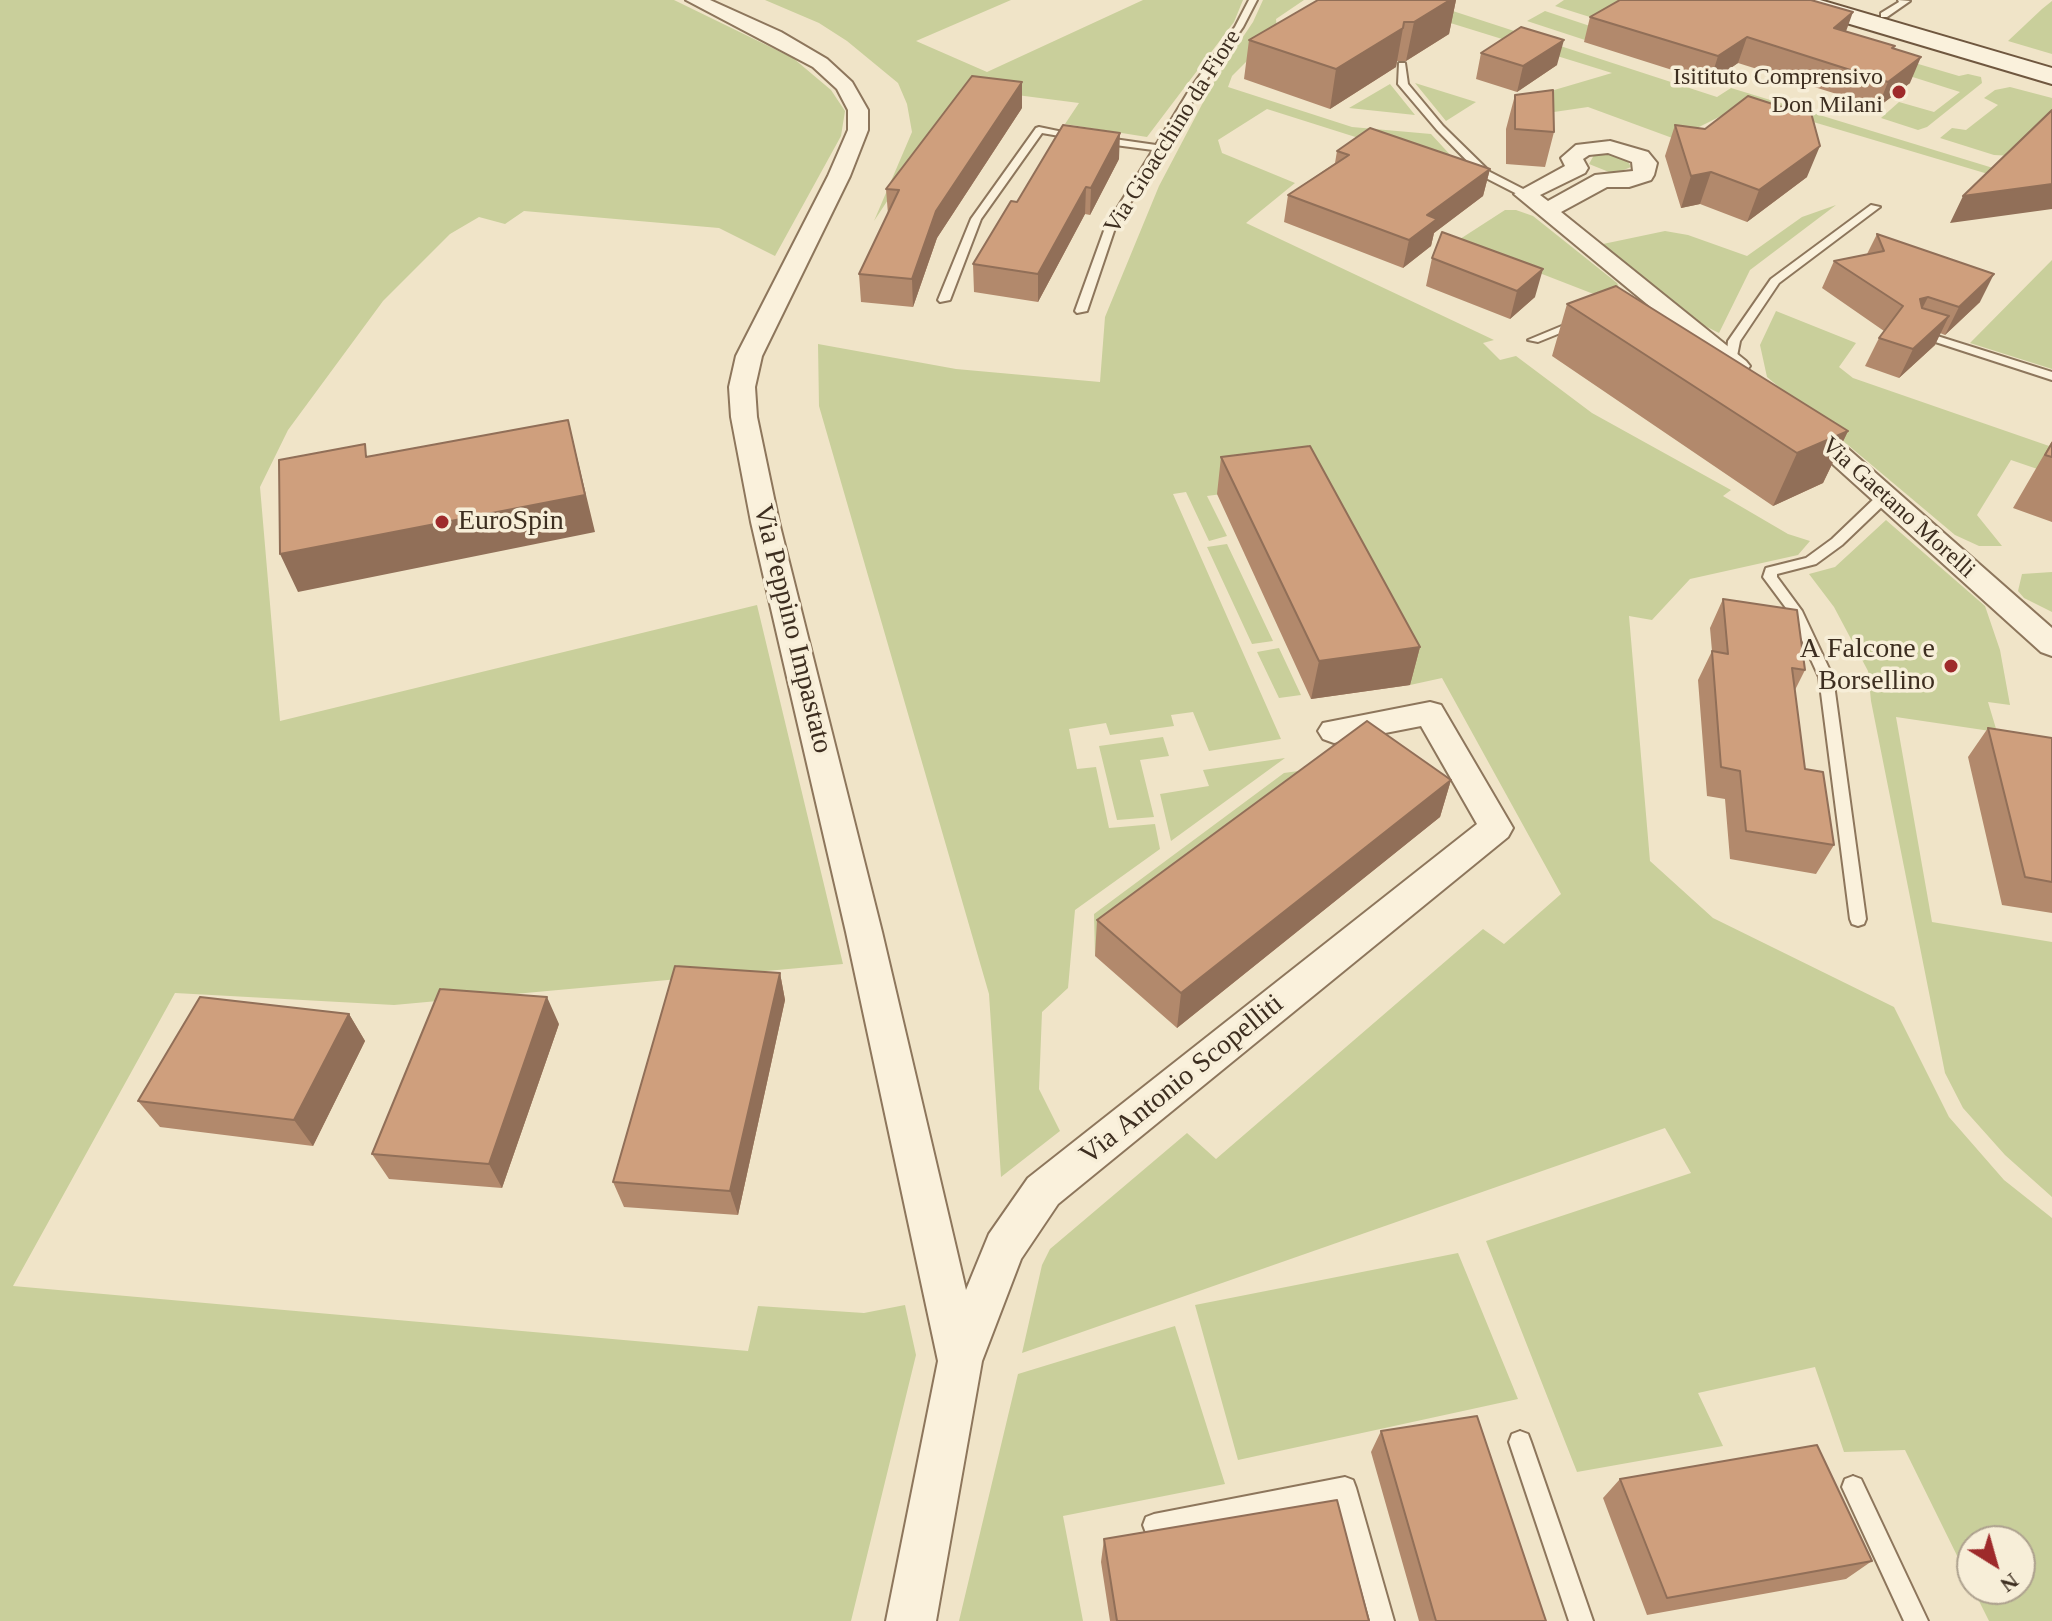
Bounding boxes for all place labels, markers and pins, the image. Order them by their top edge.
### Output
place label: Isitituto Comprensivo Don Milani [1673,64,1883,120]
marker: Isitituto Comprensivo Don Milani [1890,83,1908,101]
place label: EuroSpin [458,505,564,539]
marker: EuroSpin [433,513,451,531]
place label: A Falcone e Borsellino [1800,633,1935,699]
marker: A Falcone e Borsellino [1942,657,1960,675]

